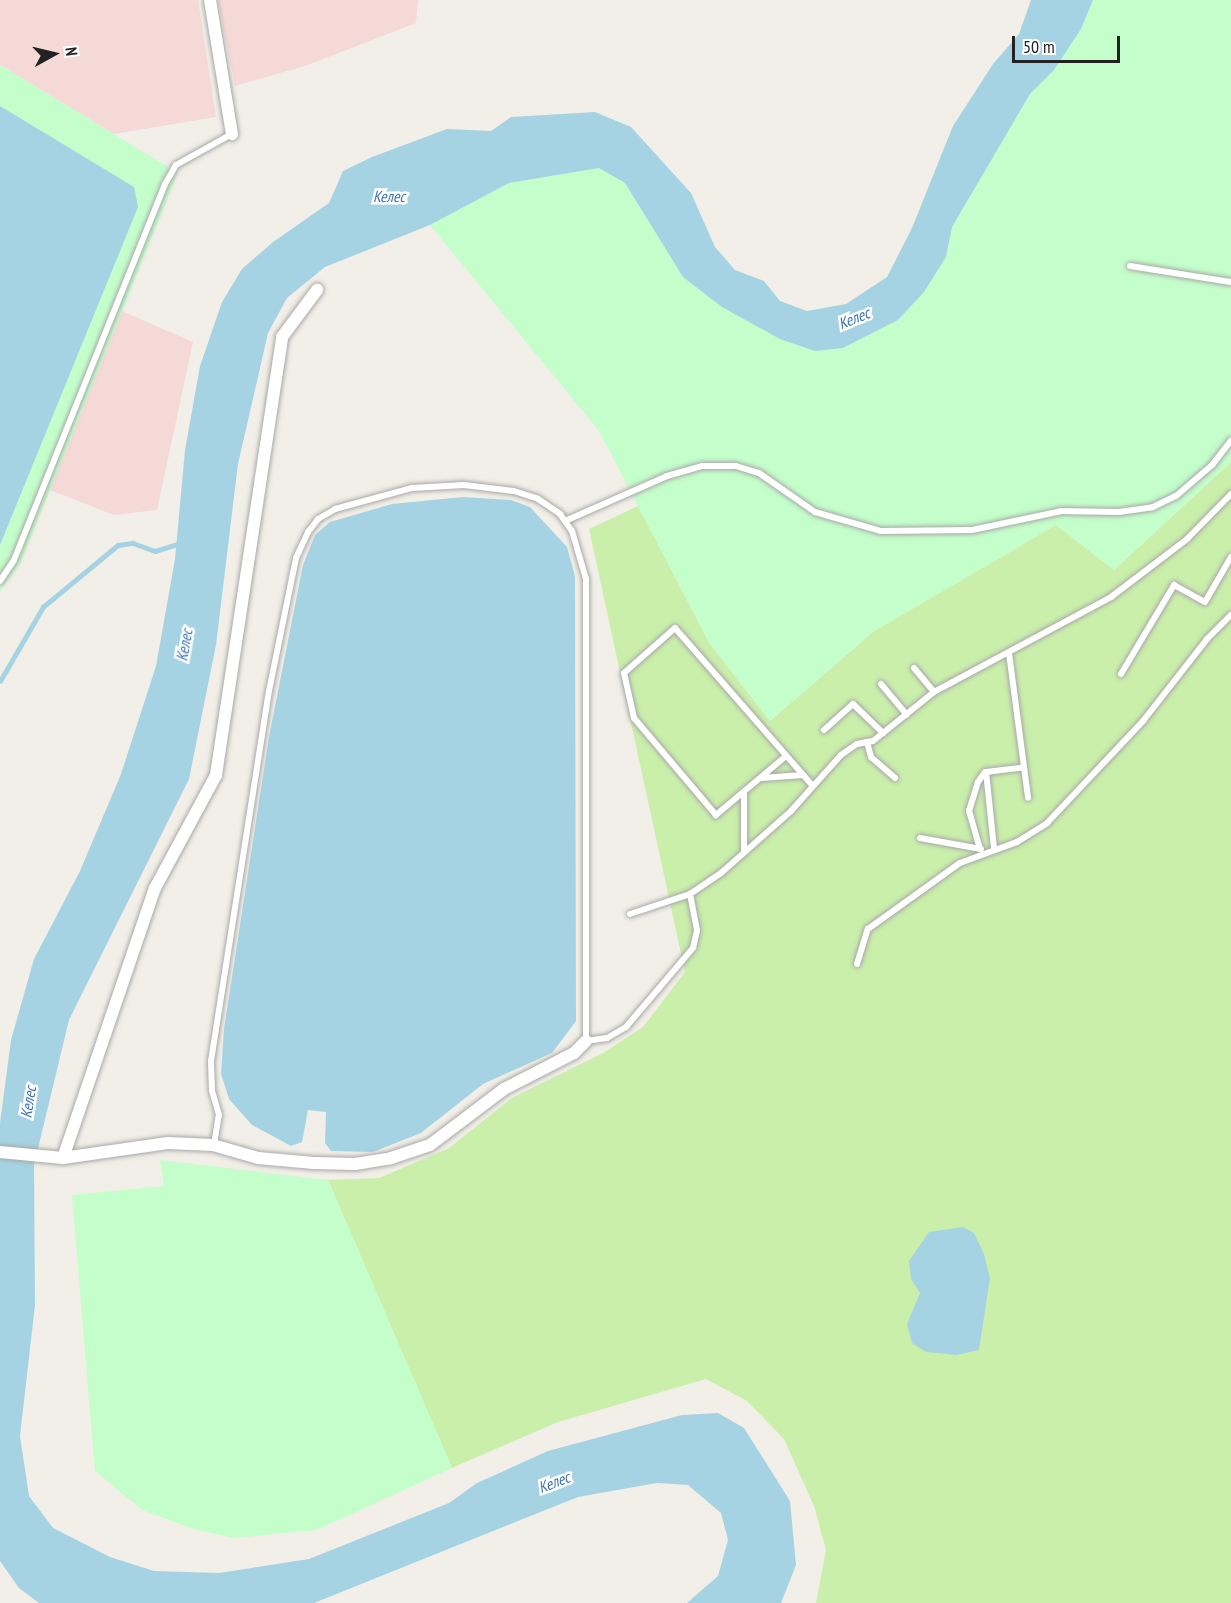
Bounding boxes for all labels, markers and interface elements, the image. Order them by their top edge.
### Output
north arrow [24,24,84,84]
scale bar [1015,24,1123,62]
text: 50 m [1023,35,1055,58]
text: N [61,46,82,57]
water label: Келес [373,186,405,206]
water label: Келес [835,303,873,333]
water label: Келес [172,627,196,663]
water label: Келес [16,1085,40,1119]
water label: Келес [536,1467,572,1497]

